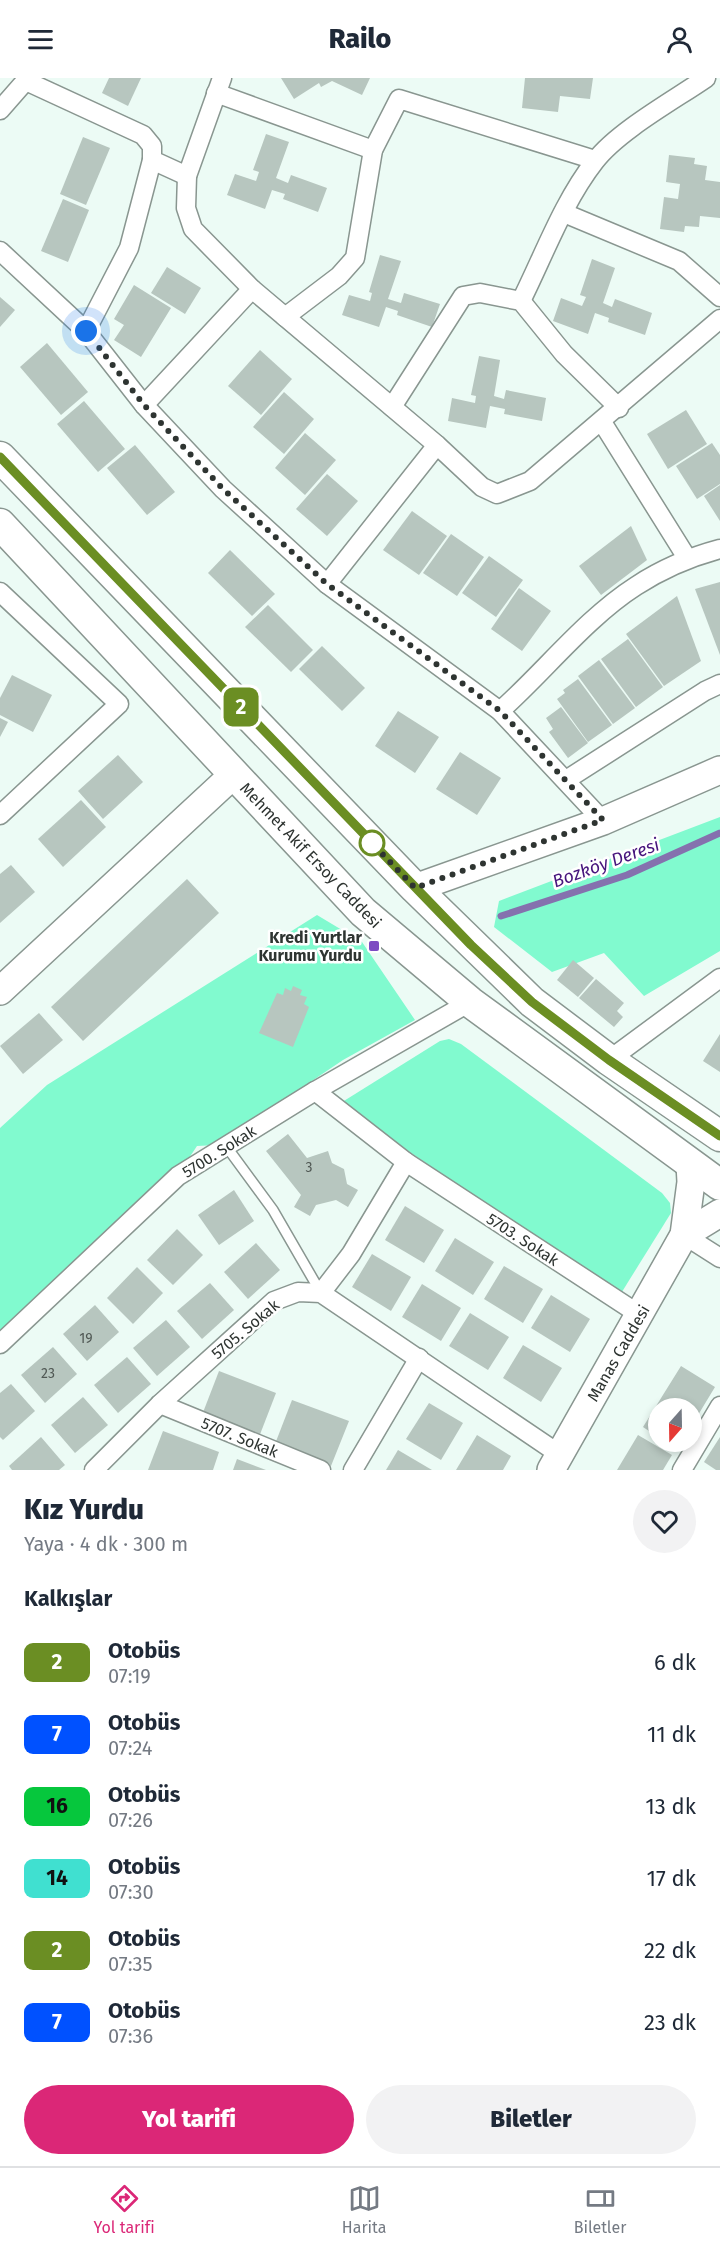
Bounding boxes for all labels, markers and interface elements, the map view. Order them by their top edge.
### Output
icon: menu [24,23,57,56]
text: Railo [329,23,391,55]
icon: person [663,23,696,56]
your location [71,316,101,346]
line badge: 2 [222,688,260,726]
text: 2 [236,694,246,720]
street label: Mehmet Akif Ersoy Caddesi [236,779,385,932]
unlabelled marker [359,830,385,856]
water label: Bozköy Deresi [550,833,662,893]
place label: Kredi Yurtlar Kurumu Yurdu [258,928,363,965]
marker: Kredi Yurtlar Kurumu Yurdu [367,939,381,953]
street label: 5700. Sokak [179,1121,260,1182]
house number: 3 [306,1159,313,1176]
street label: 5703. Sokak [483,1209,563,1270]
street label: 5705. Sokak [208,1295,284,1363]
street label: Manas Caddesi [583,1302,654,1405]
house number: 19 [79,1330,93,1347]
house number: 23 [41,1365,55,1382]
north arrow [648,1398,702,1452]
map controls [648,1398,702,1452]
street label: 5707. Sokak [199,1413,282,1462]
button: heart [633,1490,696,1553]
text: Kız Yurdu [24,1493,144,1526]
text: Yaya · 4 dk · 300 m [24,1532,188,1556]
text: Kalkışlar [24,1585,112,1612]
text: Otobüs [108,1637,181,1664]
text: 2 [52,1649,62,1675]
text: 6 dk [654,1649,696,1676]
text: 07:19 [108,1664,151,1688]
text: Otobüs [108,1709,181,1736]
text: 7 [52,1721,62,1747]
text: 11 dk [647,1721,696,1748]
text: 07:24 [108,1736,152,1760]
text: Otobüs [108,1781,181,1808]
text: 16 [46,1793,68,1819]
text: 13 dk [645,1793,696,1820]
text: 07:26 [108,1808,153,1832]
text: Otobüs [108,1853,181,1880]
text: 14 [46,1865,68,1891]
text: 17 dk [646,1865,696,1892]
text: 07:30 [108,1880,154,1904]
text: Otobüs [108,1925,181,1952]
text: 2 [52,1937,62,1963]
text: 22 dk [644,1937,696,1964]
text: 07:35 [108,1952,153,1976]
text: Otobüs [108,1997,181,2024]
text: 7 [52,2009,62,2035]
text: 23 dk [644,2009,696,2036]
text: 07:36 [108,2024,153,2048]
button: Yol tarifi [24,2085,354,2154]
button: Biletler [366,2085,696,2154]
tab: Yol tarifi [94,2182,155,2237]
tab: Harita [342,2182,386,2237]
tab: Biletler [574,2182,626,2237]

